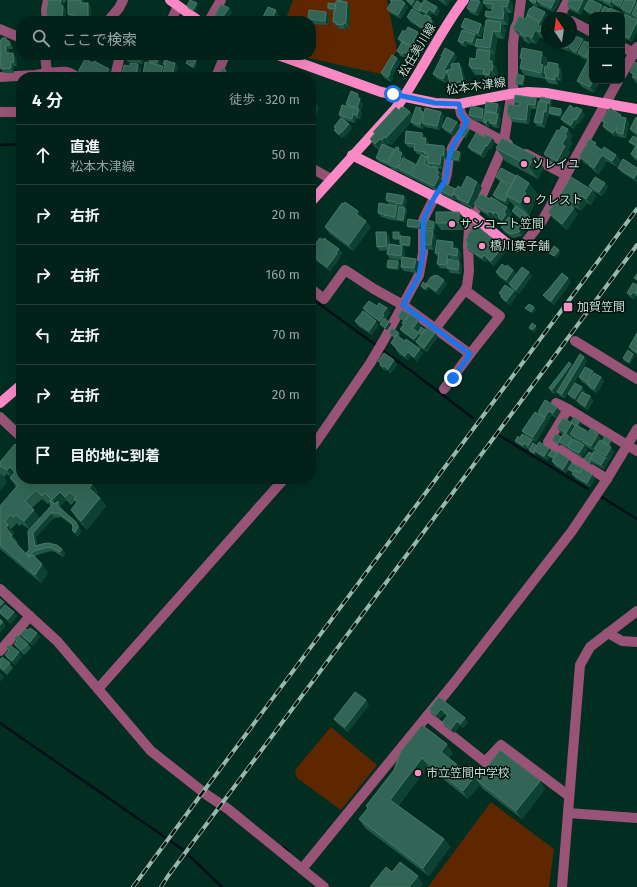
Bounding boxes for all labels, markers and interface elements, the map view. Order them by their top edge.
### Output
north arrow [541,12,577,48]
map controls [589,12,625,84]
button: + [589,12,625,48]
search box [16,16,316,60]
street label: 松任美川線 [396,21,438,79]
icon: search [30,27,52,49]
text: ここで検索 [62,31,137,49]
button: − [589,48,625,84]
street label: 松本木津線 [445,75,507,97]
route start [384,85,402,103]
text: 4 分 [32,90,63,111]
text: 徒歩 · 320 m [229,92,300,107]
text: 直進 [70,138,100,156]
icon: ahead [32,144,54,166]
text: 50 m [272,147,300,162]
place label: ソレイユ [532,157,580,171]
text: 松本木津線 [70,159,135,174]
marker: ソレイユ [519,159,529,169]
place label: クレスト [535,193,583,207]
marker: クレスト [522,195,532,205]
icon: right [32,204,54,226]
text: 右折 [70,207,100,225]
text: 20 m [272,207,300,222]
place label: サンコート笠間 [460,217,544,231]
marker: サンコート笠間 [447,219,457,229]
place label: 橋川菓子舗 [490,239,550,253]
marker: 橋川菓子舗 [477,241,487,251]
icon: right [32,264,54,286]
text: 右折 [70,267,100,285]
text: 160 m [266,267,300,282]
place label: 加賀笠間 [577,300,625,314]
marker: 加賀笠間 [562,301,574,313]
icon: left [32,324,54,346]
text: 左折 [70,327,100,345]
text: 70 m [273,327,300,342]
route end [444,369,462,387]
icon: right [32,384,54,406]
text: 右折 [70,387,100,405]
text: 20 m [272,387,300,402]
icon: arrive [32,444,54,466]
text: 目的地に到着 [70,447,160,465]
place label: 市立笠間中学校 [426,766,510,780]
marker: 市立笠間中学校 [413,768,423,778]

